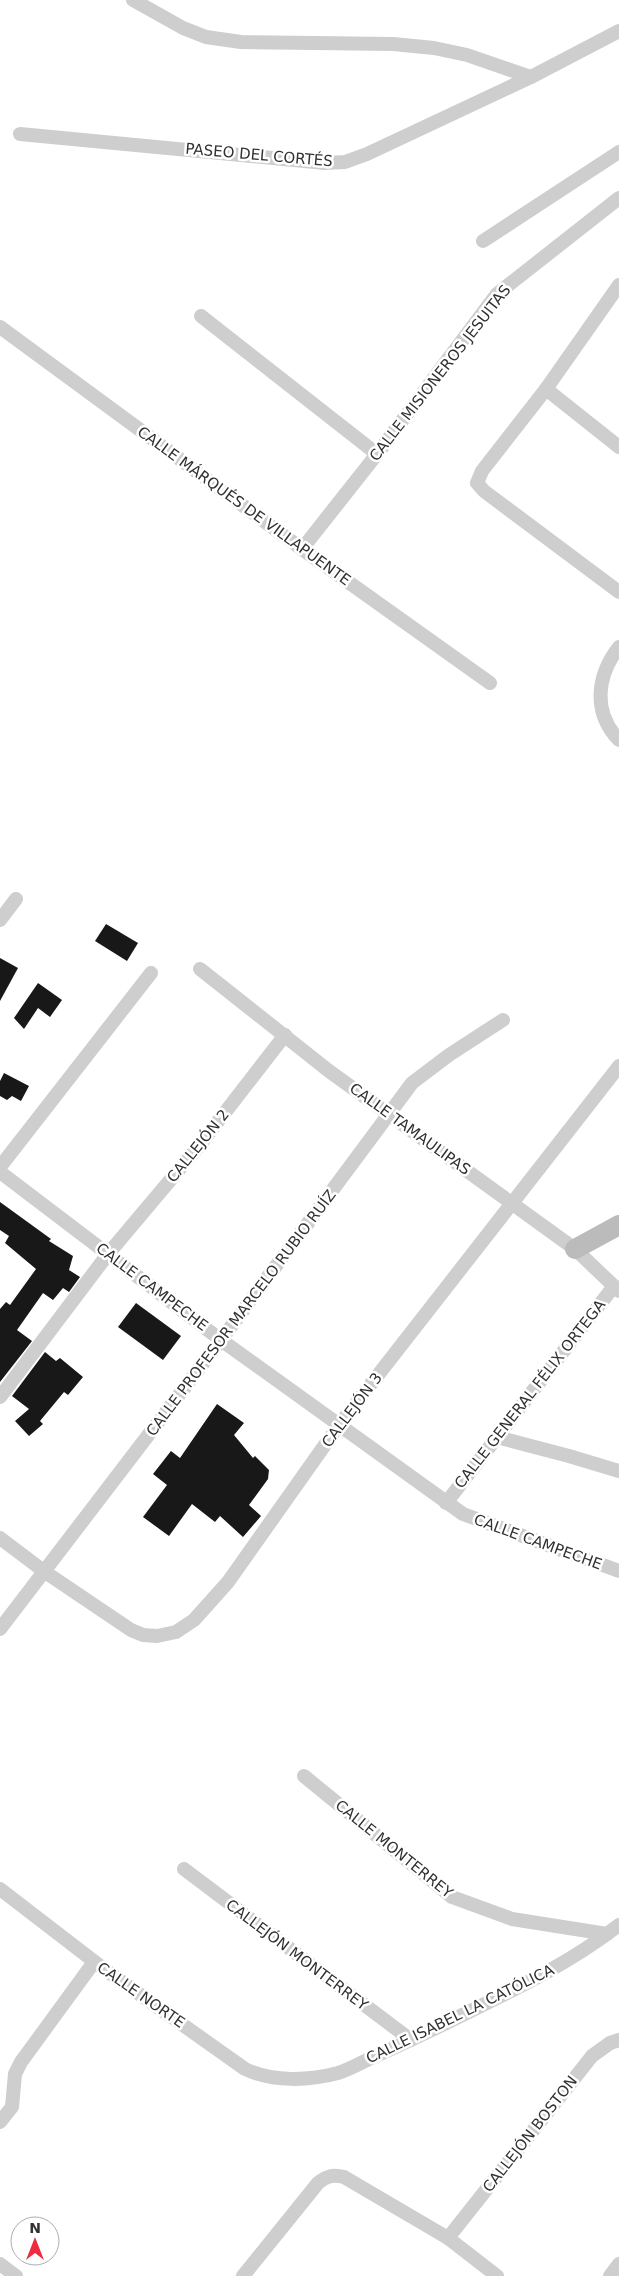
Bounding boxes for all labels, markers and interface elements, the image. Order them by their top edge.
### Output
street label: PASEO DEL CORTÉS [185,139,334,170]
street label: CALLE MISIONEROS JESUITAS [366,281,514,465]
street label: CALLE MÁRQUÉS DE VILLAPUENTE [134,422,355,589]
street label: CALLE TAMAULIPAS [346,1079,474,1179]
street label: CALLEJÓN 2 [162,1105,233,1186]
street label: CALLE PROFESOR MARCELO RUBIO RUÍZ [142,1186,340,1440]
street label: CALLE CAMPECHE [93,1239,211,1335]
street label: CALLE GENERAL FÉLIX ORTEGA [450,1295,610,1492]
street label: CALLEJÓN 3 [317,1369,386,1451]
street label: CALLE CAMPECHE [471,1510,605,1574]
street label: CALLE MONTERREY [332,1796,457,1902]
street label: CALLEJÓN MONTERREY [222,1895,373,2015]
street label: CALLE NORTE [94,1958,188,2032]
street label: CALLE ISABEL LA CATÓLICA [363,1959,558,2067]
street label: CALLEJÓN BOSTON [478,2072,581,2196]
north arrow [10,2216,60,2266]
text: N [29,2220,41,2236]

